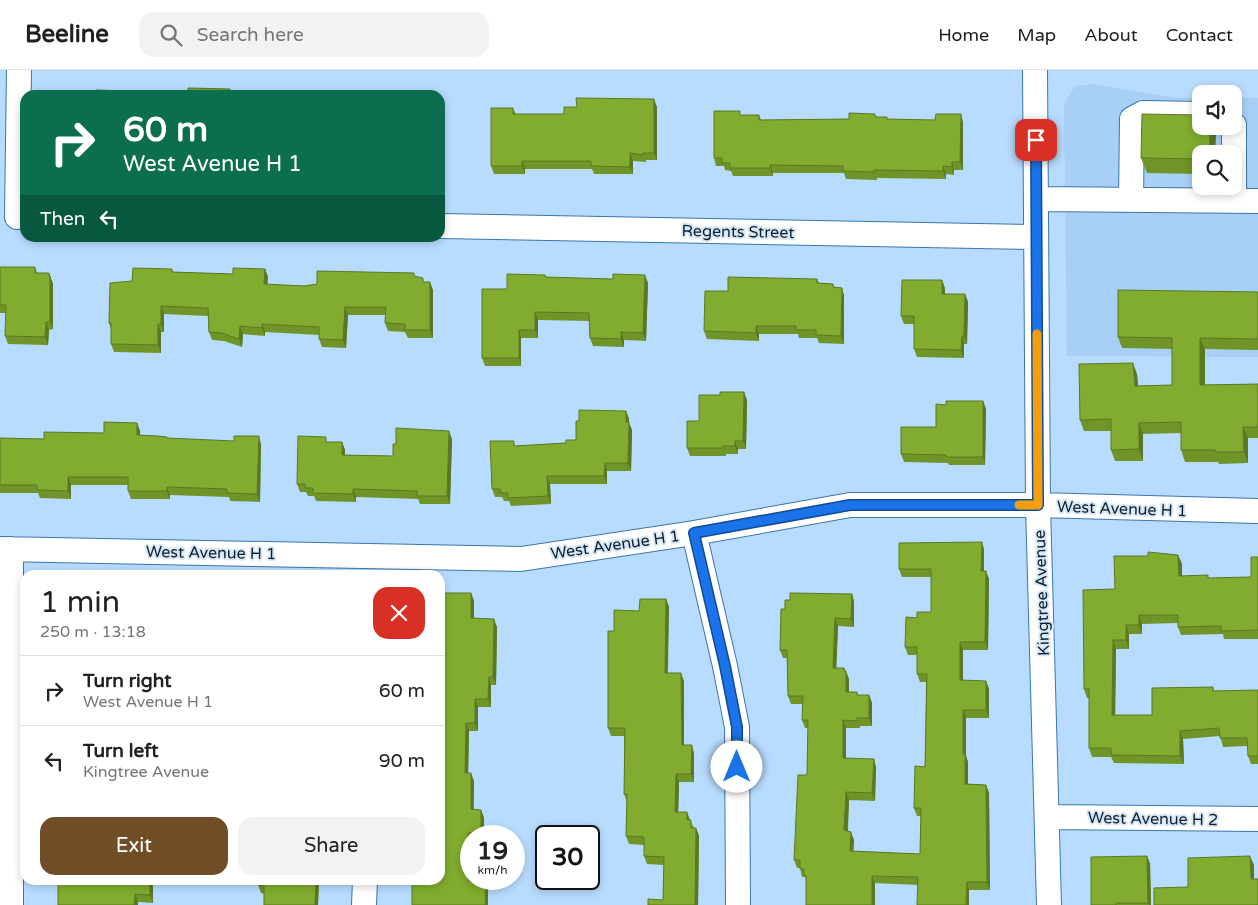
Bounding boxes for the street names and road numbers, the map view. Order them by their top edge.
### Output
street label: Regents Street [681,221,795,243]
street label: West Avenue H 1 [1057,497,1187,521]
street label: West Avenue H 1 [549,526,681,564]
street label: Kingtree Avenue [1030,530,1054,656]
street label: West Avenue H 1 [146,542,276,564]
street label: West Avenue H 2 [1088,808,1218,830]

